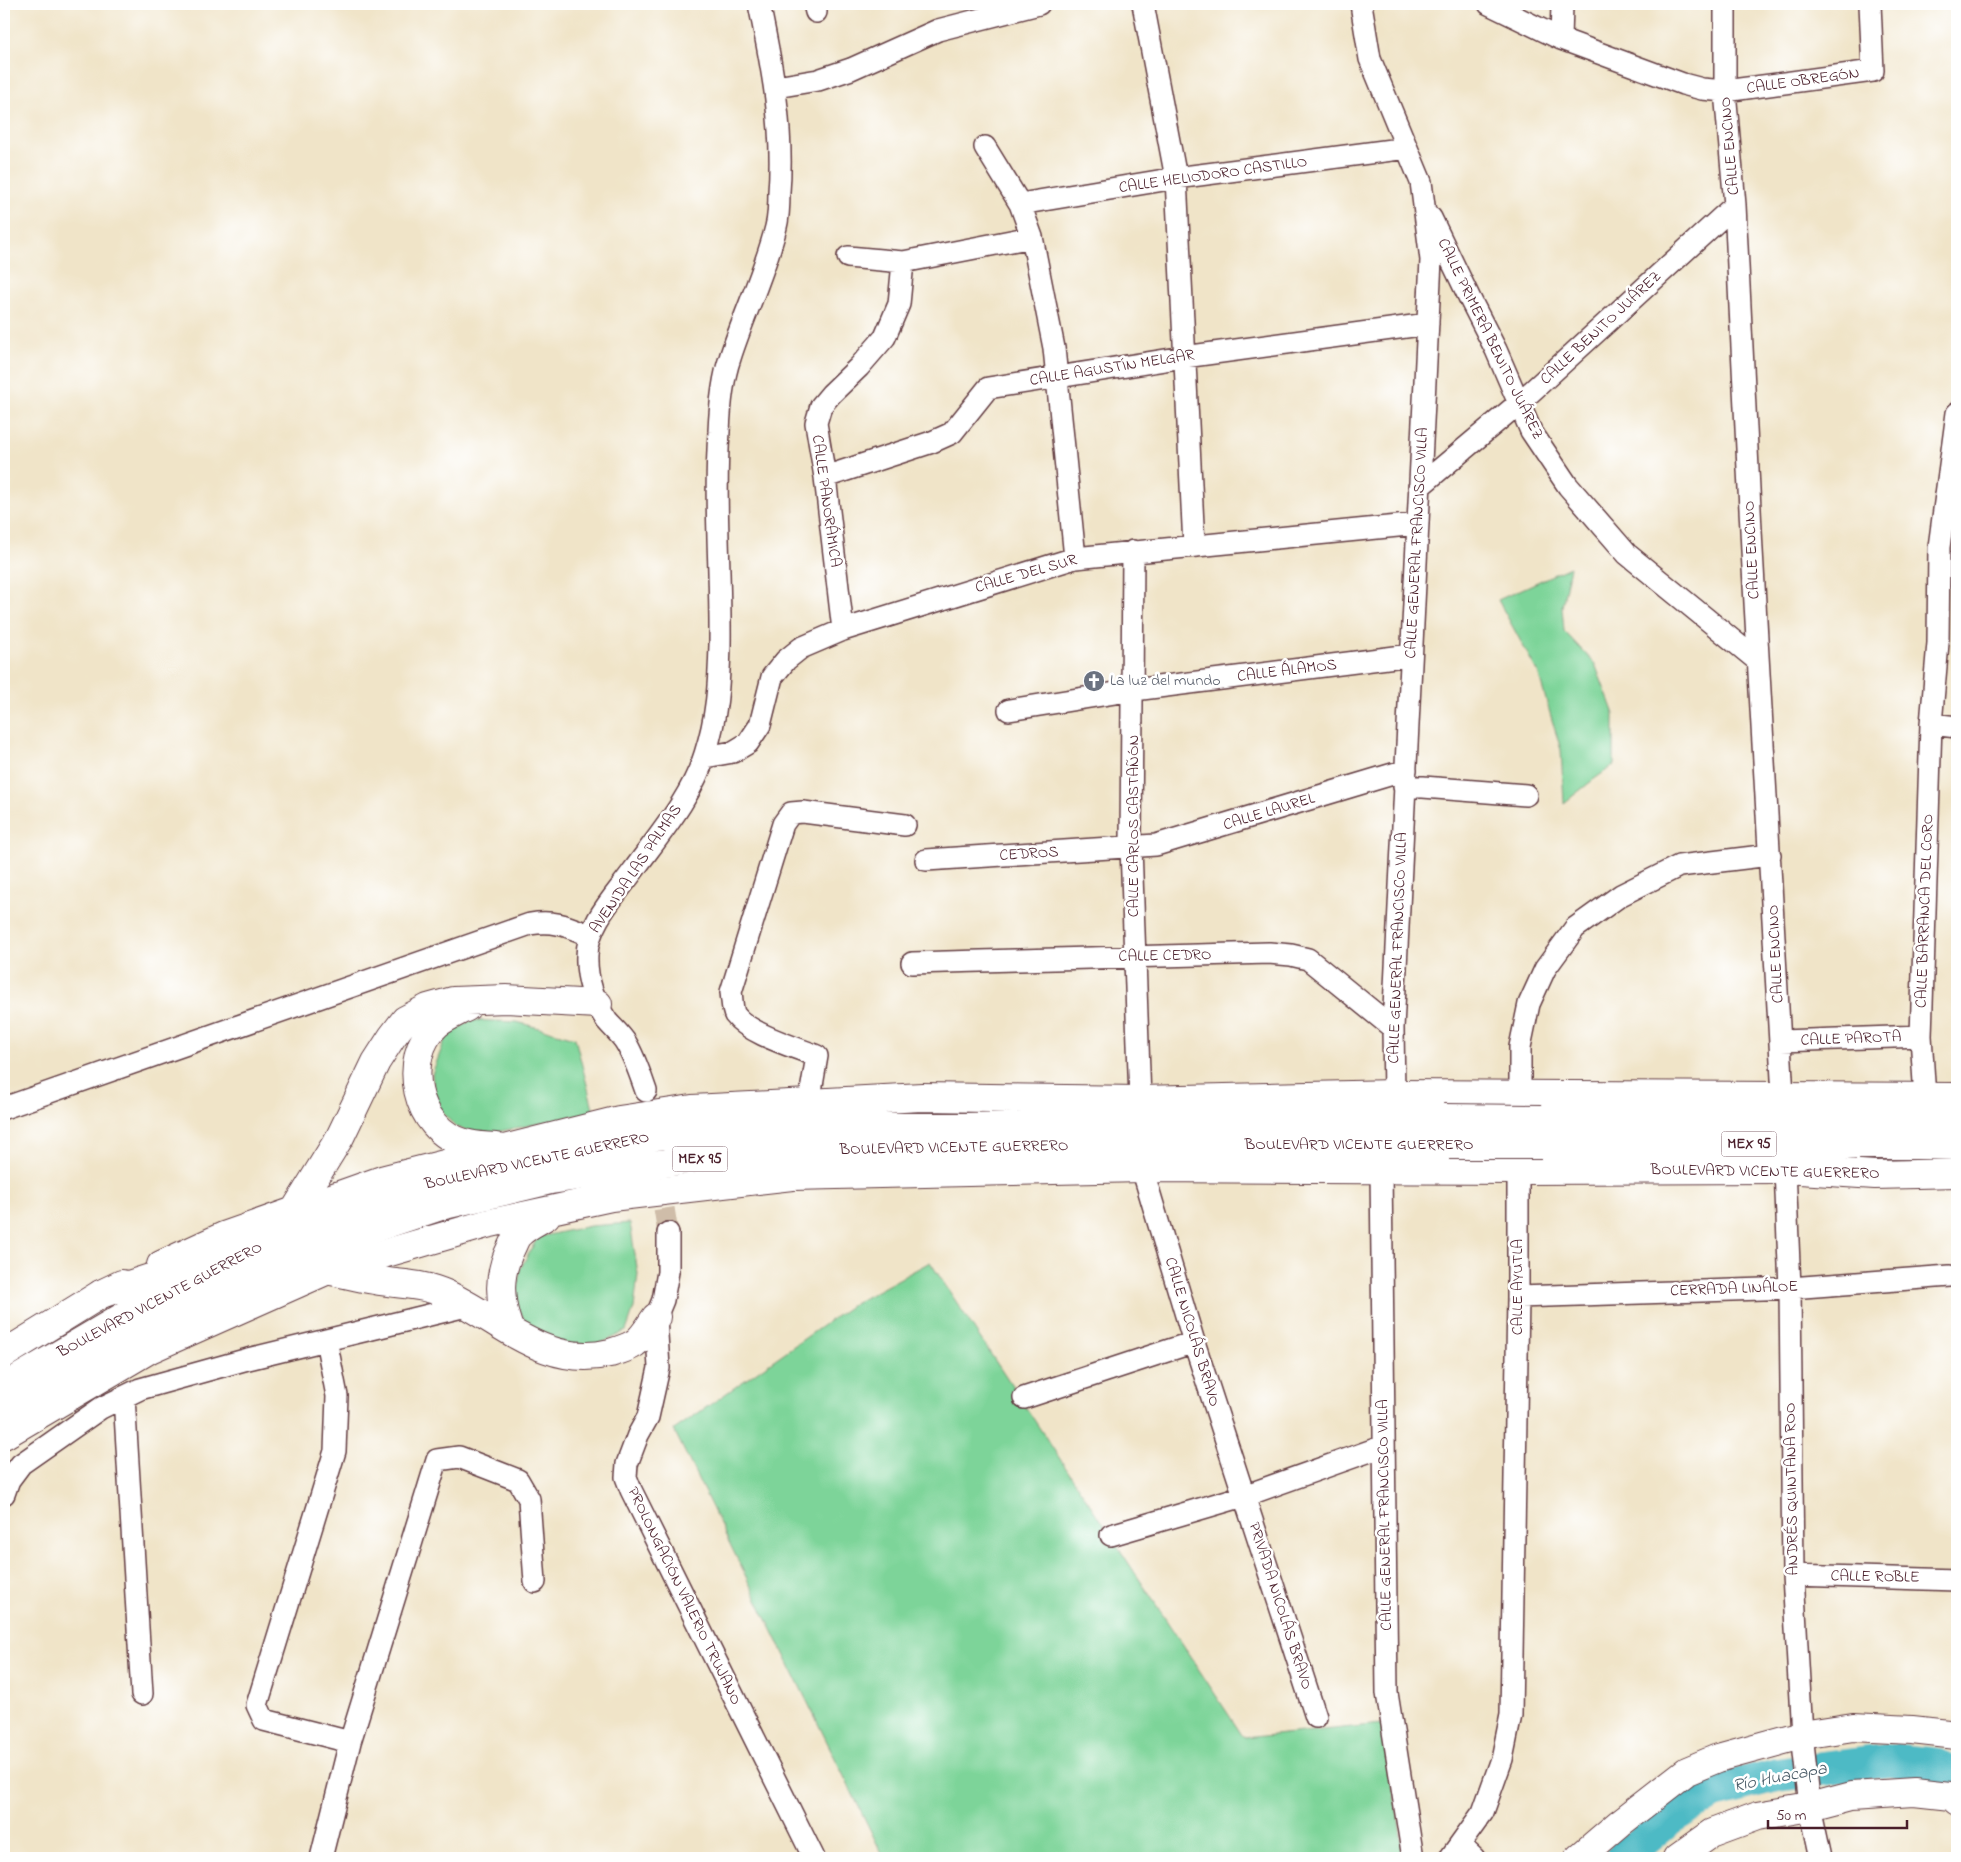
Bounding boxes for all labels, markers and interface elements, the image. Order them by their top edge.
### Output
street label: CALLE OBREGÓN [1745,61,1861,101]
street label: CALLE ENCINO [1714,96,1746,196]
street label: CALLE HELIODORO CASTILLO [1117,150,1309,200]
street label: CALLE PRIMERA BENITO JUÁREZ [1431,234,1549,444]
street label: CALLE BENITO JUÁREZ [1535,265,1667,391]
street label: CALLE AGUSTÍN MELGAR [1028,343,1196,393]
street label: CALLE GENERAL FRANCISCO VILLA [1399,427,1435,659]
street label: CALLE PANORÁMICA [805,433,847,569]
street label: CALLE ENCINO [1737,500,1767,600]
street label: CALLE DEL SUR [972,548,1080,600]
street label: CALLE ÁLAMOS [1236,653,1338,689]
church icon: La luz del mundo [1082,669,1106,693]
place label: La luz del mundo [1110,669,1221,693]
street label: CALLE CARLOS CASTAÑÓN [1122,735,1146,917]
street label: CALLE LAUREL [1220,787,1318,837]
street label: AVENIDA LAS PALMAS [584,800,688,938]
street label: CALLE BARRANCA DEL CORO [1910,813,1940,1009]
street label: CALLE GENERAL FRANCISCO VILLA [1382,832,1414,1064]
street label: CEDROS [999,840,1059,868]
street label: CALLE ENCINO [1761,904,1791,1004]
street label: CALLE CEDRO [1118,943,1212,969]
street label: CALLE PAROTA [1800,1025,1902,1053]
street label: BOULEVARD VICENTE GUERRERO [421,1125,652,1197]
road number: MEX 95 [1722,1132,1776,1156]
street label: BOULEVARD VICENTE GUERRERO [1243,1133,1474,1157]
street label: BOULEVARD VICENTE GUERRERO [838,1134,1069,1162]
road number: MEX 95 [672,1146,728,1172]
street label: BOULEVARD VICENTE GUERRERO [1649,1158,1880,1186]
street label: BOULEVARD VICENTE GUERRERO [52,1236,267,1365]
street label: CALLE AYUTLA [1506,1239,1530,1335]
street label: CALLE NICOLÁS BRAVO [1158,1254,1226,1410]
street label: CERRADA LINÁLOE [1670,1275,1798,1303]
street label: CALLE GENERAL FRANCISCO VILLA [1371,1399,1399,1631]
street label: ANDRÉS QUINTANA ROO [1778,1402,1806,1576]
street label: PROLONGACIÓN VALERIO TRUJANO [621,1483,747,1709]
street label: PRIVADA NICOLÁS BRAVO [1242,1519,1318,1693]
street label: CALLE ROBLE [1830,1564,1920,1590]
water label: Río Huacapa [1731,1756,1829,1800]
scale bar [1768,1797,1907,1829]
text: 50 m [1776,1805,1807,1827]

